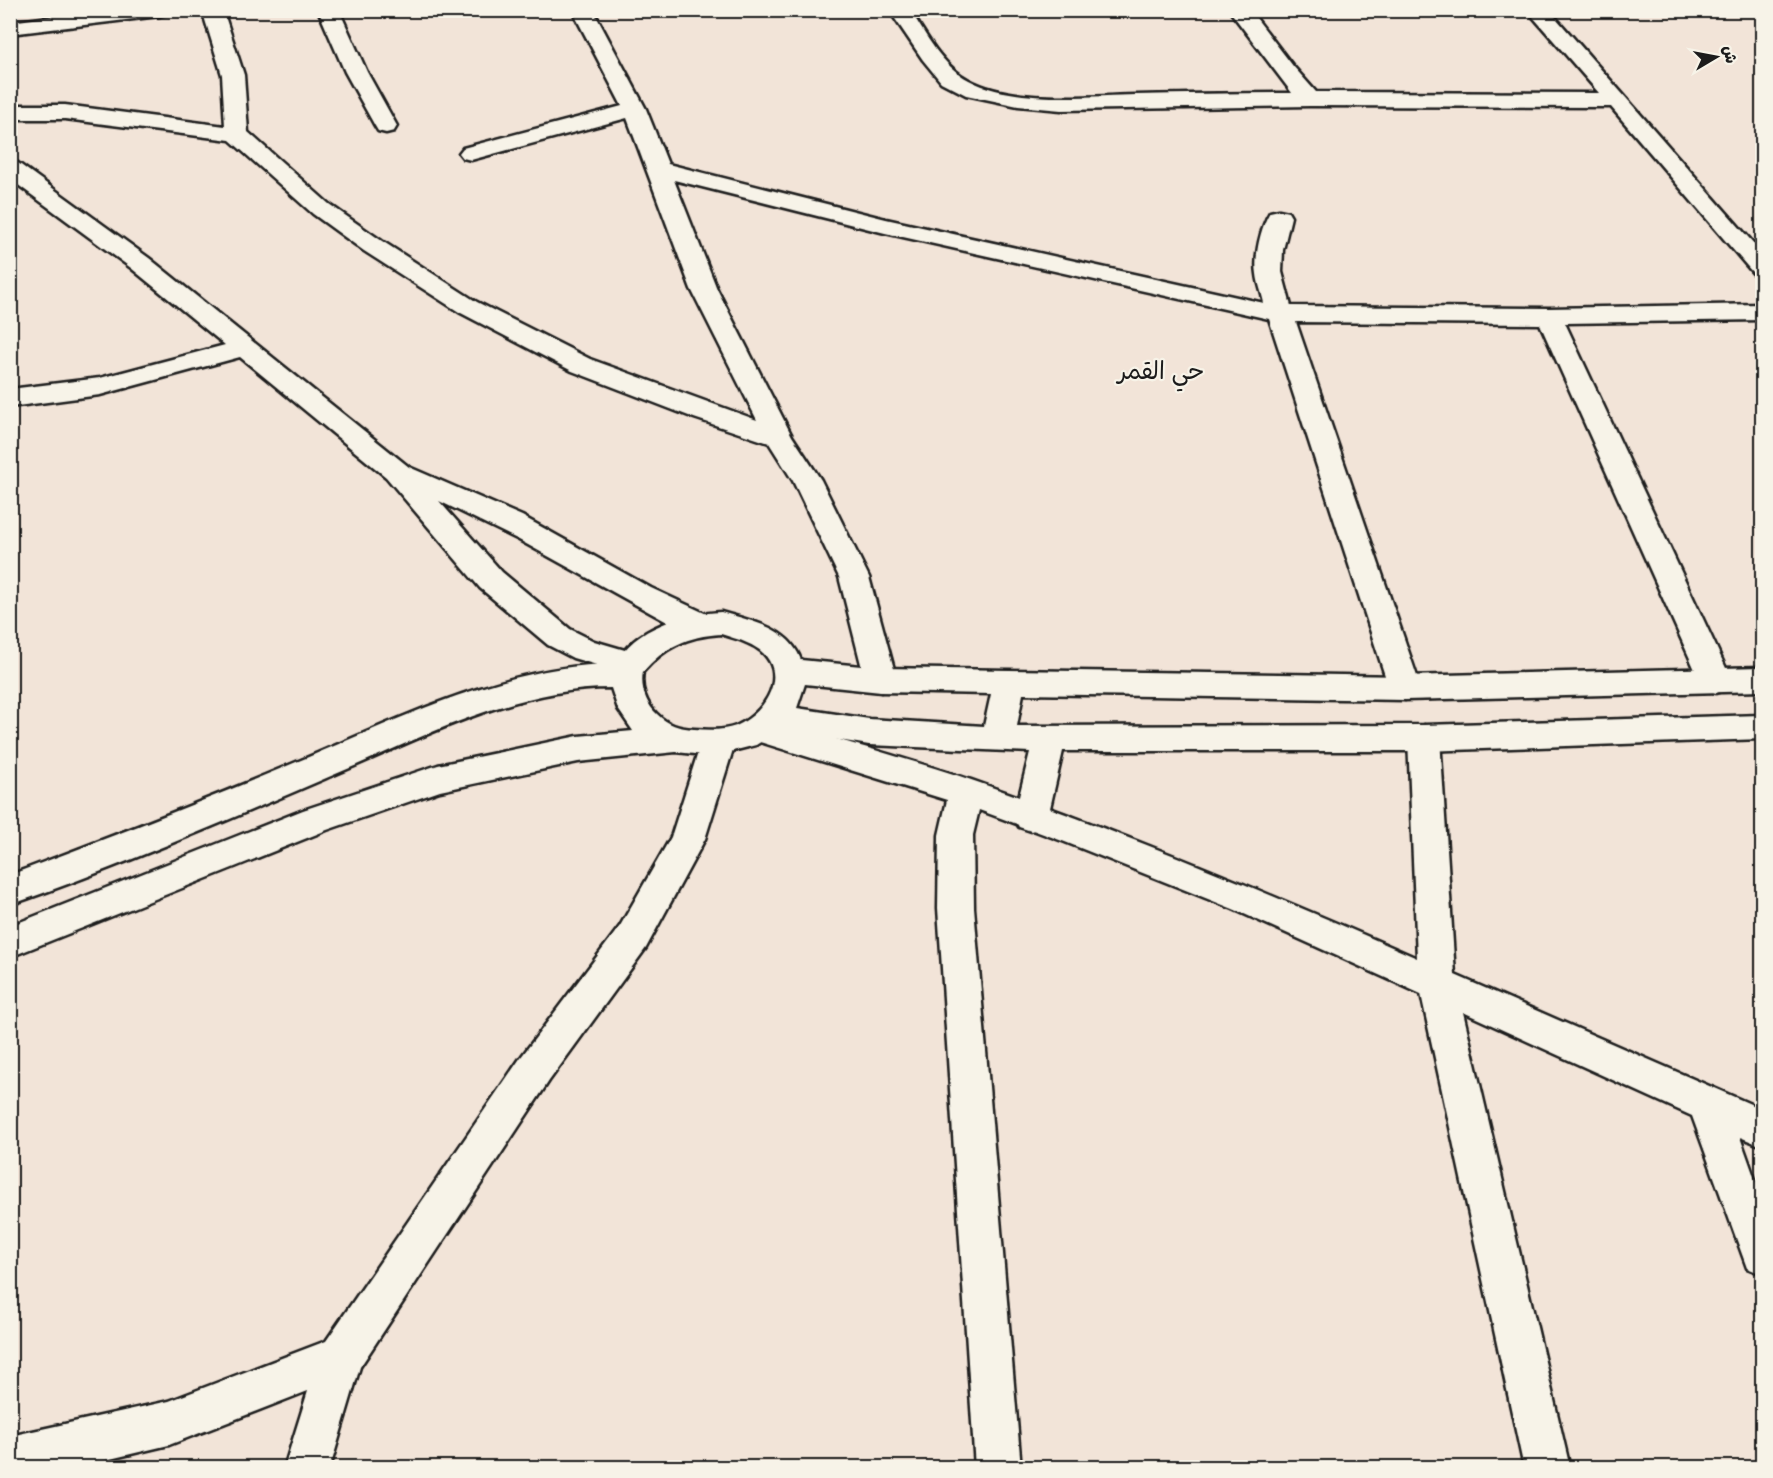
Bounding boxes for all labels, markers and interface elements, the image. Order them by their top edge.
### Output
north arrow [1686,27,1746,87]
text: ش [1717,44,1741,65]
district label: حي القمر [1115,357,1205,392]

